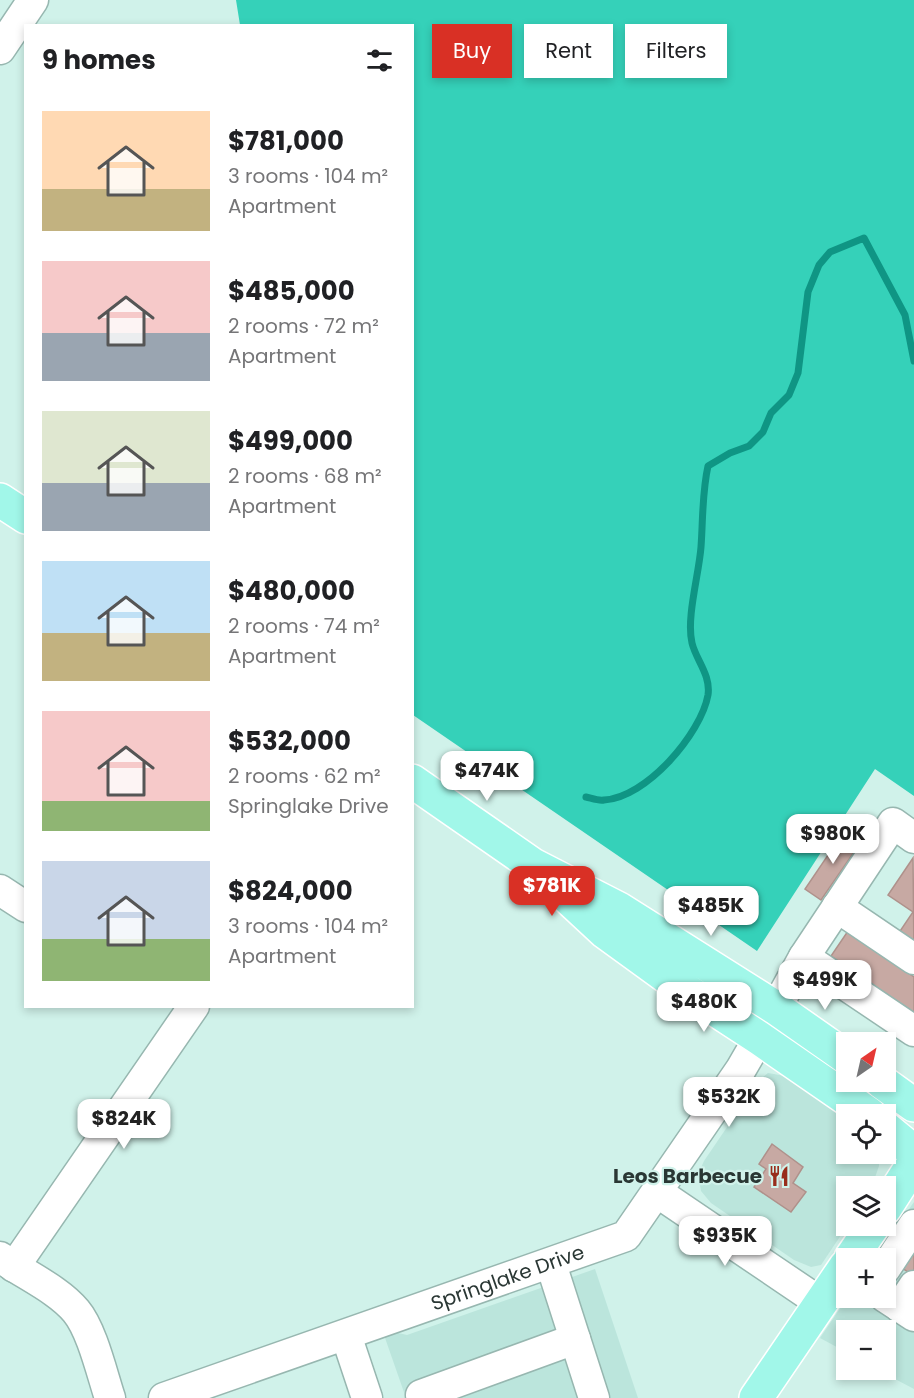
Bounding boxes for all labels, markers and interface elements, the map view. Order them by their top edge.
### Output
chip: Buy [432,24,512,78]
chip: Rent [524,24,613,78]
chip: Filters [625,24,727,78]
text: 9 homes [42,42,156,78]
icon: filters [363,44,396,77]
text: $781,000 [228,123,344,159]
icon: home [90,135,162,207]
text: 3 rooms · 104 m² [228,162,388,190]
text: Apartment [228,192,336,220]
text: $485,000 [228,273,355,309]
icon: home [90,285,162,357]
text: 2 rooms · 72 m² [228,312,379,340]
text: Apartment [228,342,336,370]
text: $499,000 [228,423,353,459]
icon: home [90,435,162,507]
text: 2 rooms · 68 m² [228,462,382,490]
text: Apartment [228,492,336,520]
text: $480,000 [228,573,355,609]
icon: home [90,585,162,657]
text: 2 rooms · 74 m² [228,612,380,640]
text: Apartment [228,642,336,670]
text: $532,000 [228,723,351,759]
icon: home [90,735,162,807]
pin: $474K [445,751,529,802]
text: $474K [455,756,519,784]
text: 2 rooms · 62 m² [228,762,381,790]
text: Springlake Drive [228,792,389,820]
pin: $980K [791,814,875,865]
text: $980K [800,819,866,847]
pin: $781K [510,866,594,917]
text: $781K [523,871,581,899]
text: $824,000 [228,873,353,909]
icon: home [90,885,162,957]
pin: $485K [669,886,753,937]
text: $485K [678,891,744,919]
text: 3 rooms · 104 m² [228,912,388,940]
text: Apartment [228,942,336,970]
pin: $499K [783,960,867,1011]
text: $499K [792,965,858,993]
pin: $480K [662,982,746,1033]
text: $480K [671,987,737,1015]
north arrow [836,1032,896,1092]
map controls [836,1032,896,1380]
pin: $532K [687,1077,771,1128]
text: $532K [697,1082,761,1110]
pin: $824K [82,1099,166,1150]
text: $824K [91,1104,157,1132]
button: locate [836,1104,896,1164]
place label: Leos Barbecue [613,1162,762,1190]
restaurant icon: Leos Barbecue [767,1164,791,1188]
button: layers [836,1176,896,1236]
pin: $935K [683,1216,767,1267]
text: $935K [693,1221,757,1249]
street label: Springlake Drive [427,1238,588,1317]
button: + [836,1248,896,1308]
button: − [836,1320,896,1380]

